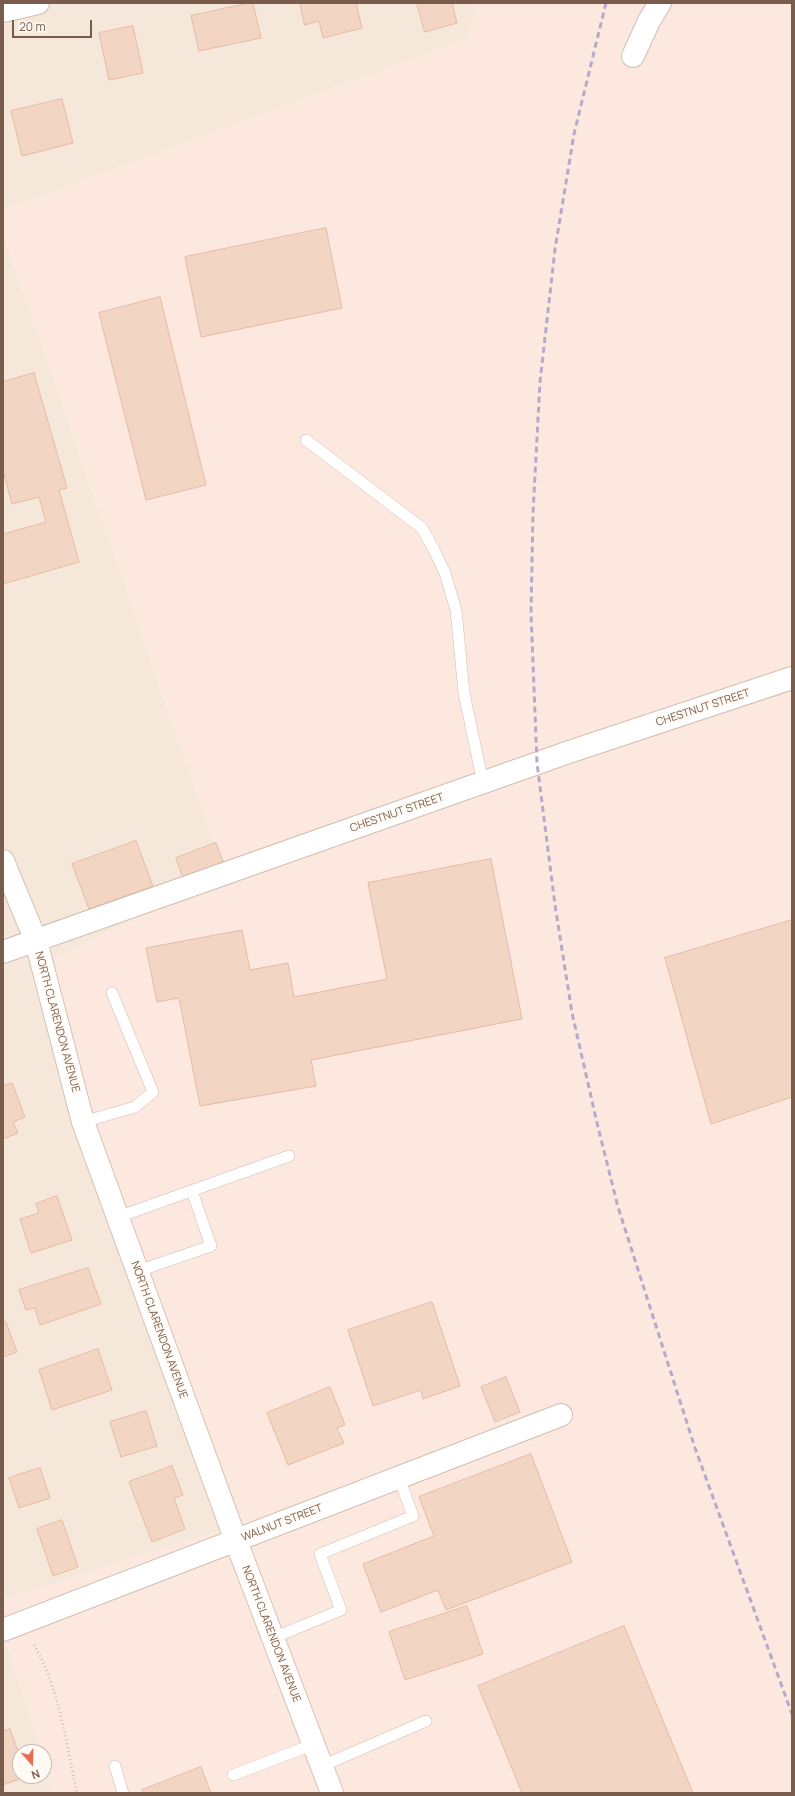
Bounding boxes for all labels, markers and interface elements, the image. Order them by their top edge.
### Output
scale bar [14,12,94,38]
text: 20 m [19,18,46,35]
street label: CHESTNUT STREET [654,687,752,729]
street label: CHESTNUT STREET [348,791,446,835]
street label: NORTH CLARENDON AVENUE [32,950,82,1094]
street label: NORTH CLARENDON AVENUE [128,1259,190,1401]
street label: WALNUT STREET [240,1502,324,1544]
street label: NORTH CLARENDON AVENUE [239,1564,303,1704]
north arrow [12,1744,52,1784]
text: N [30,1766,42,1783]

